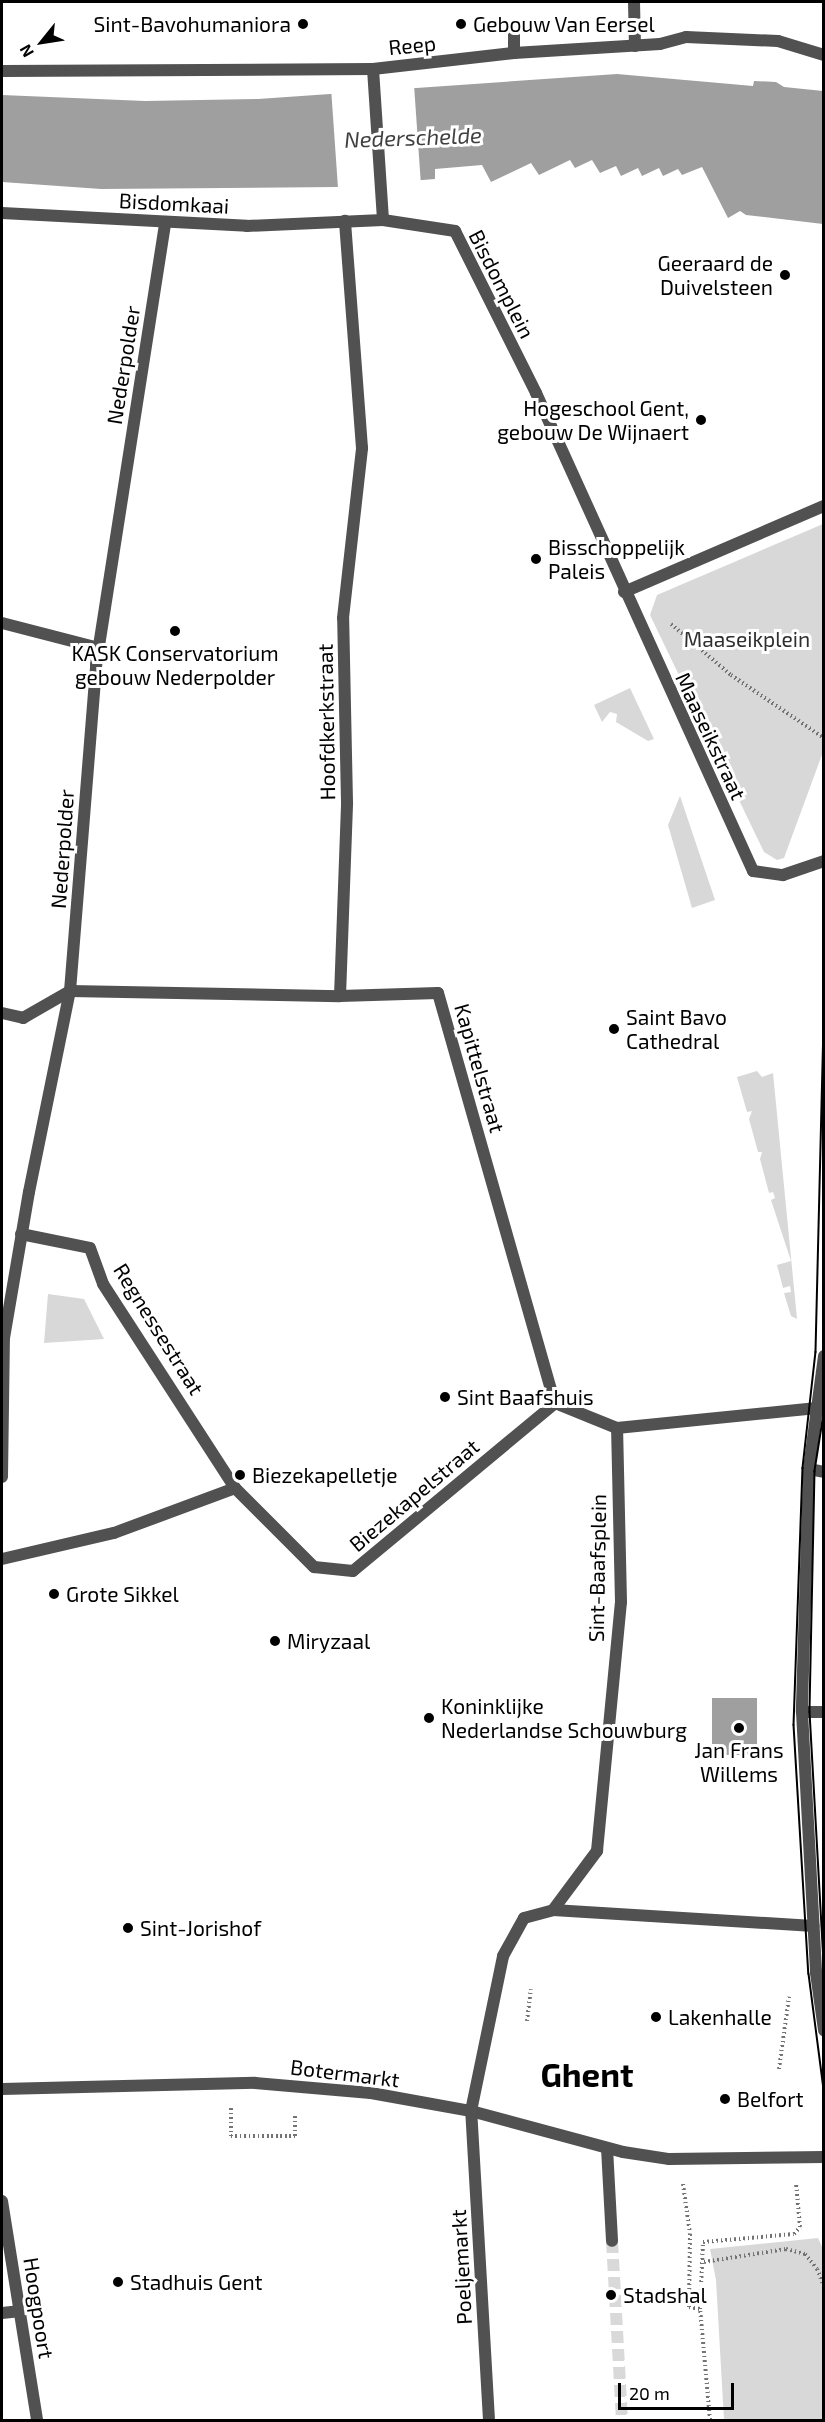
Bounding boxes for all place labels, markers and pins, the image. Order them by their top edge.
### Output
place label: Sint-Bavohumaniora [94,11,291,37]
place label: Gebouw Van Eersel [473,11,656,37]
marker: Sint-Bavohumaniora [296,17,310,31]
marker: Gebouw Van Eersel [454,17,468,31]
place label: Geeraard de Duivelsteen [658,250,773,300]
marker: Geeraard de Duivelsteen [778,268,792,282]
place label: Hogeschool Gent, gebouw De Wijnaert [497,395,689,445]
marker: Hogeschool Gent, gebouw De Wijnaert [694,413,708,427]
place label: Bisschoppelijk Paleis [548,534,685,584]
marker: Bisschoppelijk Paleis [529,552,543,566]
marker: KASK Conservatorium gebouw Nederpolder [168,624,182,638]
place label: KASK Conservatorium gebouw Nederpolder [71,640,279,690]
place label: Saint Bavo Cathedral [626,1004,727,1054]
marker: Saint Bavo Cathedral [607,1022,621,1036]
place label: Sint Baafshuis [457,1384,594,1410]
marker: Sint Baafshuis [438,1390,452,1404]
place label: Biezekapelletje [252,1462,397,1488]
marker: Biezekapelletje [233,1468,247,1482]
place label: Grote Sikkel [66,1581,179,1607]
marker: Grote Sikkel [47,1587,61,1601]
place label: Miryzaal [287,1628,370,1654]
marker: Miryzaal [268,1634,282,1648]
place label: Koninklijke Nederlandse Schouwburg [441,1693,687,1743]
marker: Koninklijke Nederlandse Schouwburg [422,1711,436,1725]
marker: Jan Frans Willems [732,1721,746,1735]
place label: Jan Frans Willems [694,1737,784,1787]
place label: Sint-Jorishof [140,1915,261,1941]
marker: Sint-Jorishof [121,1921,135,1935]
place label: Lakenhalle [668,2004,772,2030]
marker: Lakenhalle [649,2010,663,2024]
place label: Belfort [737,2086,804,2112]
marker: Belfort [718,2092,732,2106]
place label: Stadhuis Gent [130,2269,263,2295]
marker: Stadhuis Gent [111,2275,125,2289]
place label: Stadshal [623,2282,707,2308]
marker: Stadshal [604,2288,618,2302]

